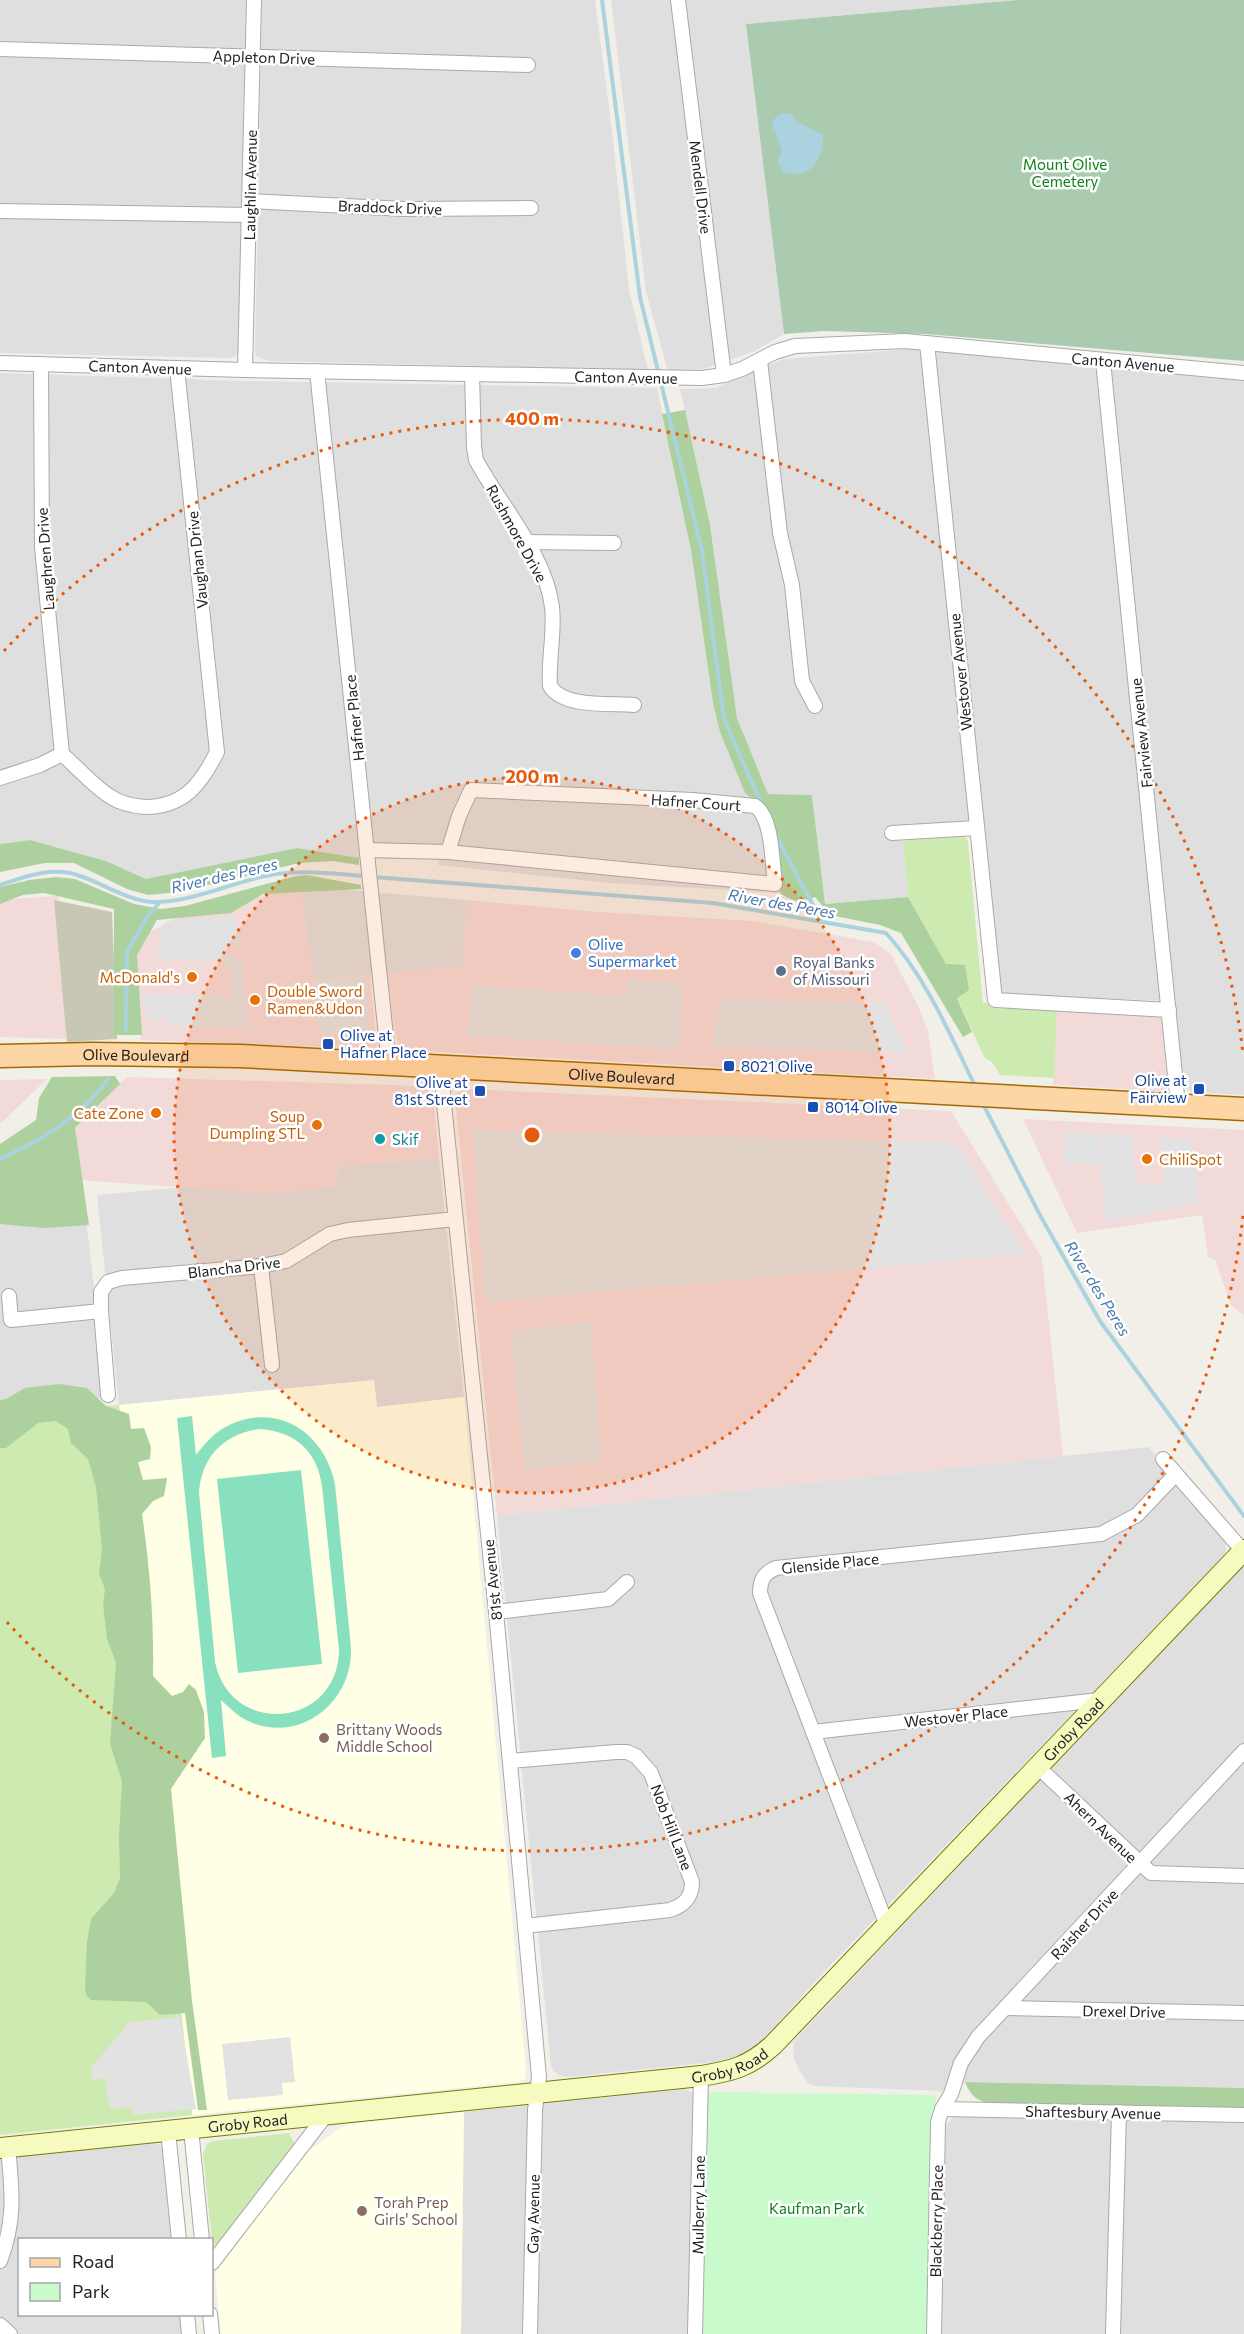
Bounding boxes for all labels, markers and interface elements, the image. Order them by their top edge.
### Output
street label: Appleton Drive [213,46,316,68]
street label: Laughlin Avenue [240,129,260,240]
street label: Mendell Drive [686,139,716,235]
park label: Mount Olive Cemetery [1023,155,1107,190]
street label: Braddock Drive [338,196,443,218]
street label: Canton Avenue [1071,349,1175,375]
street label: Canton Avenue [88,356,192,378]
street label: Canton Avenue [574,367,678,387]
text: 400 m [505,407,559,429]
street label: Rushmore Drive [483,481,551,585]
street label: Laughren Drive [32,507,58,611]
street label: Vaughan Drive [183,510,211,610]
street label: Westover Avenue [945,612,975,732]
street label: Hafner Place [341,674,367,762]
street label: Fairview Avenue [1126,677,1156,789]
text: 200 m [505,765,559,787]
street label: Hafner Court [650,790,742,814]
water label: River des Peres [169,854,279,896]
water label: River des Peres [727,884,837,922]
place label: Olive Supermarket [588,935,677,970]
marker: Olive Supermarket [569,946,583,960]
place label: Royal Banks of Missouri [793,953,875,988]
marker: Royal Banks of Missouri [774,964,788,978]
place label: McDonald's [99,968,180,986]
marker: McDonald's [185,970,199,984]
place label: Double Sword Ramen&Udon [267,982,363,1017]
marker: Double Sword Ramen&Udon [248,993,262,1007]
place label: Olive at Hafner Place [340,1026,427,1061]
marker: Olive at Hafner Place [321,1037,335,1051]
street label: Olive Boulevard [82,1045,189,1064]
place label: 8021 Olive [741,1057,813,1075]
marker: 8021 Olive [722,1059,736,1073]
street label: Olive Boulevard [568,1064,675,1088]
place label: Olive at Fairview [1130,1071,1187,1106]
place label: Olive at 81st Street [394,1073,468,1108]
marker: Olive at Fairview [1192,1082,1206,1096]
marker: Olive at 81st Street [473,1084,487,1098]
place label: 8014 Olive [825,1098,898,1116]
marker: 8014 Olive [806,1100,820,1114]
place label: Cate Zone [74,1104,144,1122]
marker: Cate Zone [149,1106,163,1120]
place label: Soup Dumpling STL [210,1107,305,1142]
marker: Soup Dumpling STL [310,1118,324,1132]
centre of rings [522,1125,542,1145]
place label: Skif [392,1130,419,1148]
marker: Skif [373,1132,387,1146]
place label: ChiliSpot [1159,1150,1222,1168]
marker: ChiliSpot [1140,1152,1154,1166]
water label: River des Peres [1061,1237,1135,1339]
street label: Blancha Drive [187,1252,281,1282]
street label: 81st Avenue [479,1539,505,1621]
street label: Glenside Place [780,1549,880,1577]
street label: Groby Road [1039,1694,1107,1765]
street label: Westover Place [903,1702,1009,1730]
place label: Brittany Woods Middle School [336,1720,443,1755]
marker: Brittany Woods Middle School [317,1731,331,1745]
street label: Nob Hill Lane [647,1782,697,1873]
street label: Ahern Avenue [1061,1788,1141,1866]
street label: Raisher Drive [1047,1885,1121,1963]
street label: Drexel Drive [1082,2001,1166,2021]
street label: Groby Road [690,2044,771,2086]
street label: Shaftesbury Avenue [1025,2102,1161,2122]
street label: Groby Road [207,2110,288,2136]
street label: Mulberry Lane [688,2155,708,2255]
street label: Blackberry Place [926,2164,946,2277]
street label: Gay Avenue [523,2174,543,2254]
place label: Torah Prep Girls' School [374,2193,458,2228]
park label: Kaufman Park [769,2199,865,2217]
marker: Torah Prep Girls' School [355,2204,369,2218]
legend [18,2238,213,2316]
text: Road [72,2250,114,2272]
text: Park [72,2280,110,2302]

